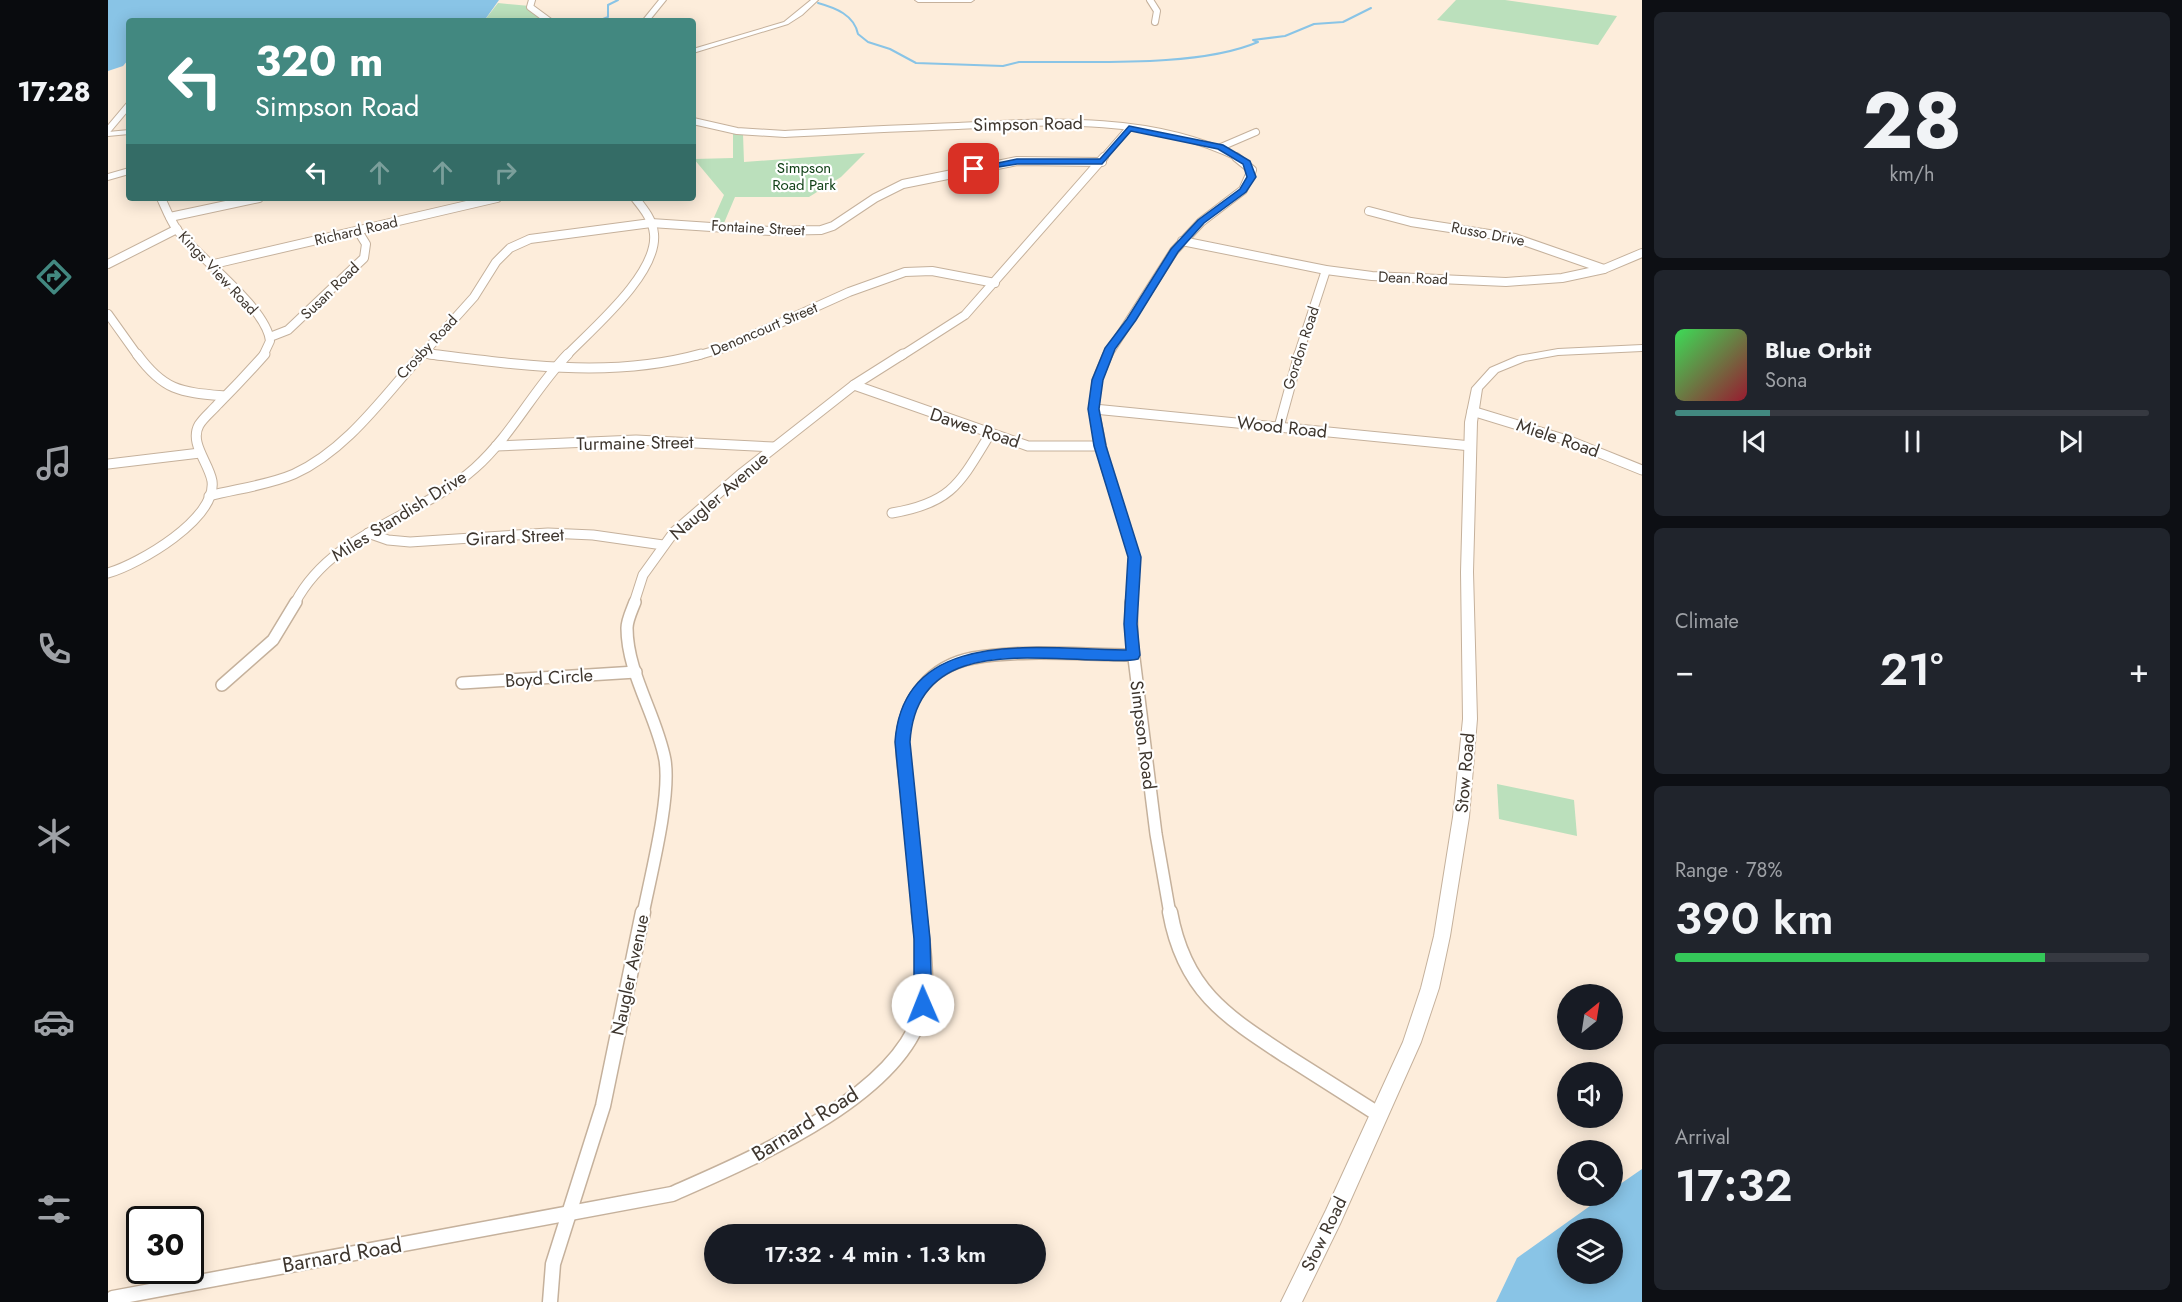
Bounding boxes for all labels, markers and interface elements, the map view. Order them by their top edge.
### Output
text: 320 m [255,31,383,92]
icon: left [156,42,234,120]
text: 28 [1862,65,1962,177]
text: 17:28 [17,72,91,111]
text: Simpson Road [255,87,419,126]
street label: Simpson Road [973,110,1083,138]
pin [948,143,999,194]
icon: arrive [957,152,990,185]
icon: left [300,156,333,189]
icon: ahead [363,156,396,189]
icon: ahead [426,156,459,189]
icon: right [489,156,522,189]
park label: Simpson Road Park [772,157,836,196]
text: km/h [1889,160,1935,189]
street label: Richard Road [312,211,400,251]
street label: Fontaine Street [711,215,806,241]
street label: Russo Drive [1449,216,1527,252]
street label: Kings View Road [173,226,263,320]
icon: directions [33,256,75,298]
street label: Susan Road [296,257,364,325]
street label: Dean Road [1378,266,1448,290]
street label: Denoncourt Street [707,296,821,361]
street label: Gordon Road [1277,303,1325,393]
street label: Crosby Road [391,310,463,384]
text: Blue Orbit [1765,334,1871,366]
text: Sona [1765,366,1807,395]
street label: Dawes Road [927,401,1023,455]
street label: Wood Road [1236,409,1328,445]
street label: Miele Road [1513,412,1603,464]
icon: previous [1738,425,1771,458]
icon: pause [1896,425,1929,458]
icon: next [2054,425,2087,458]
street label: Turmaine Street [576,429,694,457]
icon: music [33,442,75,484]
street label: Naugler Avenue [664,446,774,546]
street label: Miles Standish Drive [327,464,471,568]
street label: Girard Street [465,521,565,553]
text: Climate [1675,607,1739,636]
icon: phone [33,628,75,670]
text: 21° [1880,637,1943,702]
text: − [1675,647,1694,694]
text: + [2129,647,2149,694]
street label: Boyd Circle [504,662,594,694]
street label: Simpson Road [1123,679,1163,791]
street label: Stow Road [1449,732,1481,814]
icon: climate [33,815,75,857]
text: Range · 78% [1675,856,1782,885]
text: 390 km [1675,886,1834,951]
street label: Naugler Avenue [604,912,656,1038]
position arrow [891,973,955,1037]
north arrow [1557,984,1623,1050]
map controls [1557,984,1623,1284]
icon: car [33,1001,75,1043]
button: sound [1557,1062,1623,1128]
street label: Barnard Road [746,1079,864,1169]
text: Arrival [1675,1123,1730,1152]
button: search [1557,1140,1623,1206]
text: 17:32 [1675,1153,1793,1218]
icon: filters [33,1188,75,1230]
street label: Stow Road [1295,1192,1353,1276]
speed limit sign: 30 [126,1206,204,1284]
button: layers [1557,1218,1623,1284]
street label: Barnard Road [280,1230,404,1280]
text: 17:32 · 4 min · 1.3 km [764,1238,986,1270]

